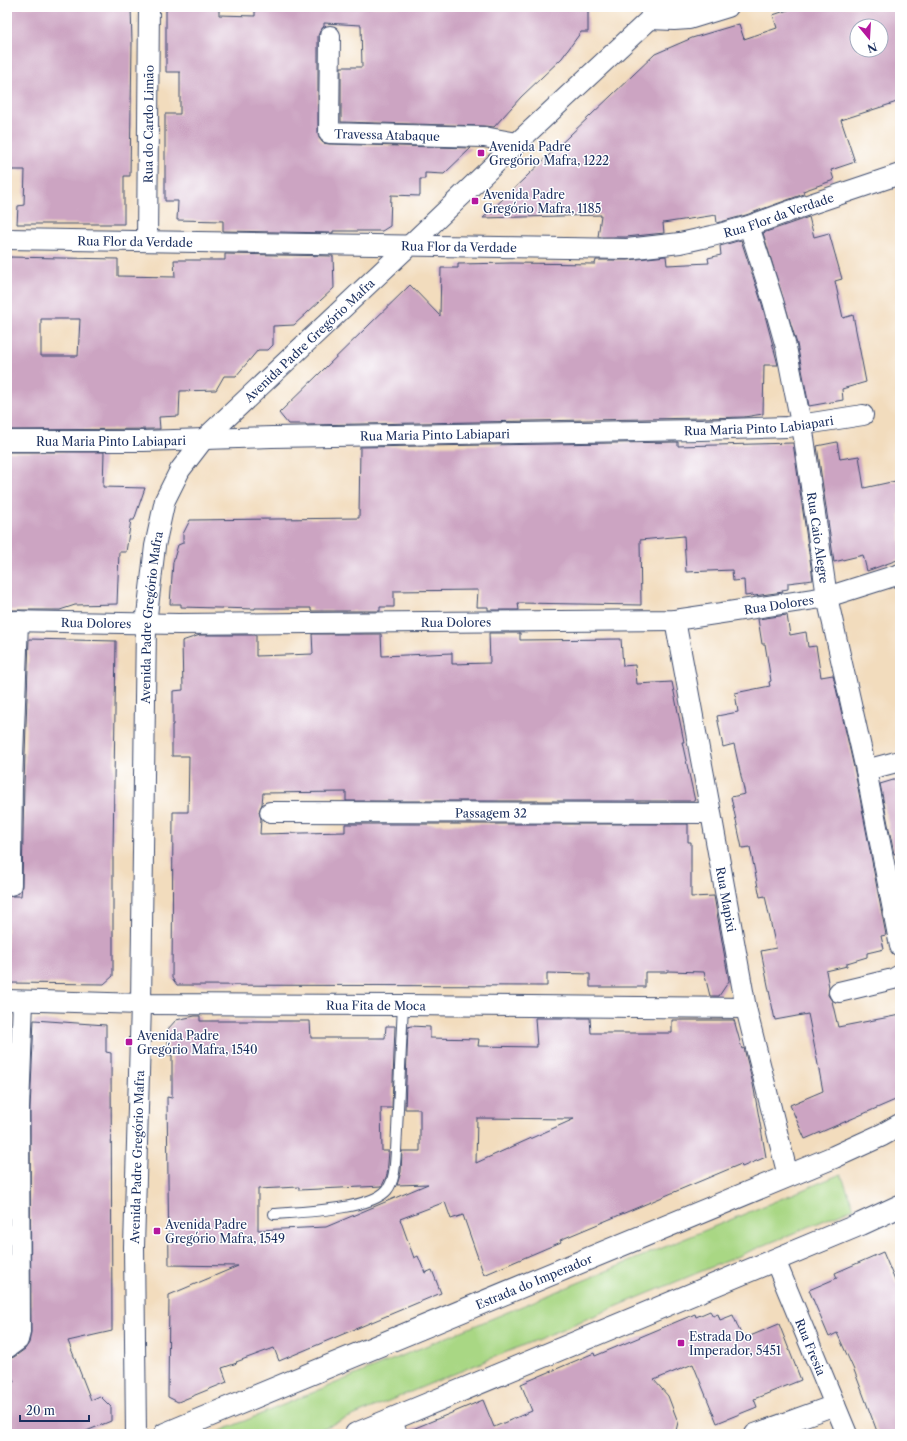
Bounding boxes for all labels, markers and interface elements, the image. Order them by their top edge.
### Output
north arrow [849,18,889,58]
text: N [865,39,879,56]
street label: Rua do Cardo Limão [140,65,156,183]
street label: Travessa Atabaque [334,126,440,143]
place label: Avenida Padre Gregório Mafra, 1222 [488,139,609,168]
marker: Avenida Padre Gregório Mafra, 1222 [476,148,486,158]
place label: Avenida Padre Gregório Mafra, 1185 [482,187,601,216]
street label: Rua Flor da Verdade [722,189,836,240]
marker: Avenida Padre Gregório Mafra, 1185 [470,196,480,206]
street label: Rua Flor da Verdade [77,233,193,249]
street label: Rua Flor da Verdade [401,238,517,255]
street label: Avenida Padre Gregório Mafra [240,275,378,406]
street label: Rua Maria Pinto Labiapari [684,412,835,438]
street label: Rua Maria Pinto Labiapari [360,426,510,443]
street label: Rua Maria Pinto Labiapari [36,432,187,449]
street label: Rua Caio Alegre [804,491,832,585]
street label: Avenida Padre Gregório Mafra [137,529,166,705]
street label: Rua Dolores [743,592,815,617]
street label: Rua Dolores [61,614,131,631]
street label: Rua Dolores [421,614,491,630]
street label: Passagem 32 [455,805,527,820]
street label: Rua Mapixi [713,866,740,933]
street label: Rua Fita de Moca [326,997,427,1013]
place label: Avenida Padre Gregório Mafra, 1540 [136,1028,258,1057]
marker: Avenida Padre Gregório Mafra, 1540 [124,1037,134,1047]
street label: Avenida Padre Gregório Mafra [127,1069,147,1245]
place label: Avenida Padre Gregório Mafra, 1549 [164,1217,285,1246]
marker: Avenida Padre Gregório Mafra, 1549 [152,1226,162,1236]
street label: Estrada do Imperador [473,1251,594,1312]
street label: Rua Fresia [792,1316,830,1378]
place label: Estrada Do Imperador, 5451 [689,1329,781,1358]
marker: Estrada Do Imperador, 5451 [676,1338,686,1348]
scale bar [20,1397,89,1423]
text: 20 m [26,1403,55,1418]

